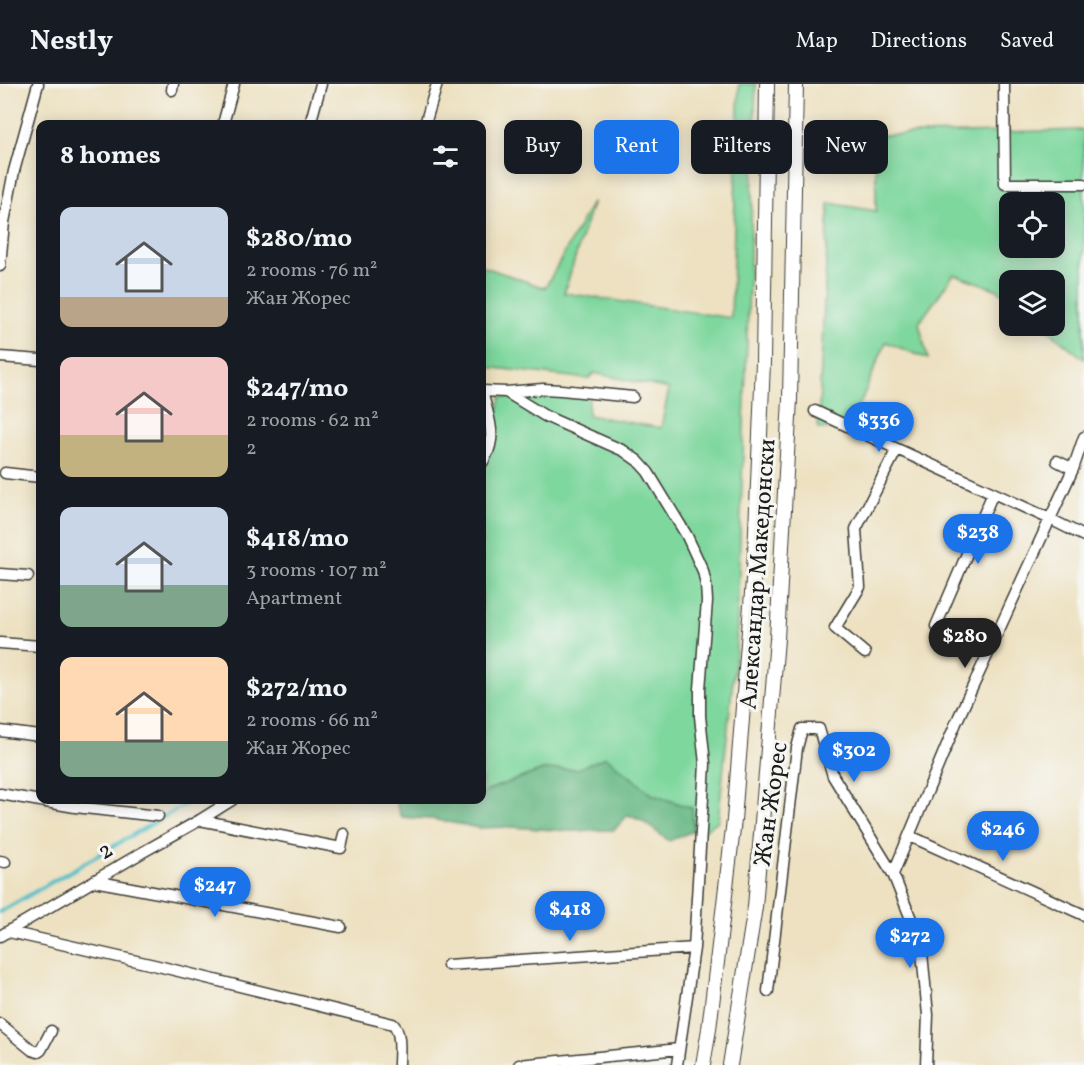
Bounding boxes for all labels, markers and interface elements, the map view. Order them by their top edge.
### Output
text: Nestly [30,22,113,61]
text: Map [796,27,838,56]
text: Directions [871,27,967,56]
text: Saved [1000,27,1054,56]
chip: Buy [504,120,582,174]
chip: Rent [594,120,679,174]
chip: Filters [691,120,792,174]
chip: New [804,120,888,174]
text: 8 homes [60,138,161,174]
icon: filters [429,140,462,173]
map controls [999,192,1065,336]
button: locate [999,192,1065,258]
text: $280/mo [246,221,352,257]
icon: home [108,231,180,303]
text: 2 rooms · 76 m² [246,257,378,285]
button: layers [999,270,1065,336]
text: Жан Жорес [246,285,351,313]
text: $247/mo [246,371,348,407]
icon: home [108,381,180,453]
pin: $336 [843,402,915,453]
text: 2 rooms · 62 m² [246,407,379,435]
text: $336 [858,407,900,435]
text: 2 [246,435,257,463]
street label: Александар Македонски [733,437,785,711]
pin: $238 [942,514,1014,565]
text: $238 [957,519,999,547]
text: $418/mo [246,521,349,557]
icon: home [108,531,180,603]
text: 3 rooms · 107 m² [246,557,387,585]
text: Apartment [246,585,342,613]
pin: $280 [929,618,1001,669]
text: $280 [943,623,987,651]
text: $272/mo [246,671,347,707]
icon: home [108,681,180,753]
text: 2 rooms · 66 m² [246,707,378,735]
pin: $302 [818,732,890,783]
text: Жан Жорес [246,735,351,763]
text: $302 [832,737,876,765]
street label: Жан Жорес [746,740,798,869]
pin: $246 [967,811,1039,862]
text: $246 [981,816,1025,844]
street label: 2 [92,834,120,870]
pin: $247 [179,867,251,918]
text: $247 [194,872,236,900]
pin: $418 [534,891,606,942]
text: $418 [549,896,591,924]
pin: $272 [874,918,946,969]
text: $272 [889,923,931,951]

